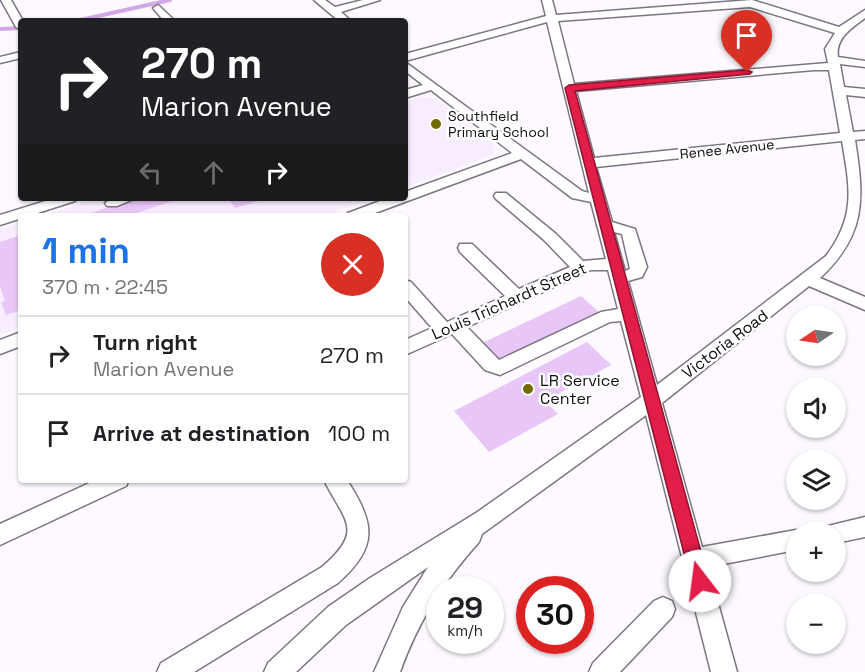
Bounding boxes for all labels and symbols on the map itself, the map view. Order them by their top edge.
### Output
pin [721,10,772,72]
place label: Southfield Primary School [448,107,549,141]
marker: Southfield Primary School [429,117,443,131]
street label: Renee Avenue [679,135,775,163]
street label: Louis Trichardt Street [428,257,590,345]
street label: Victoria Road [678,305,772,383]
north arrow [786,306,846,366]
place label: LR Service Center [540,370,620,409]
marker: LR Service Center [521,382,535,396]
position arrow [668,549,732,613]
speed limit sign: 30 [516,576,594,654]

